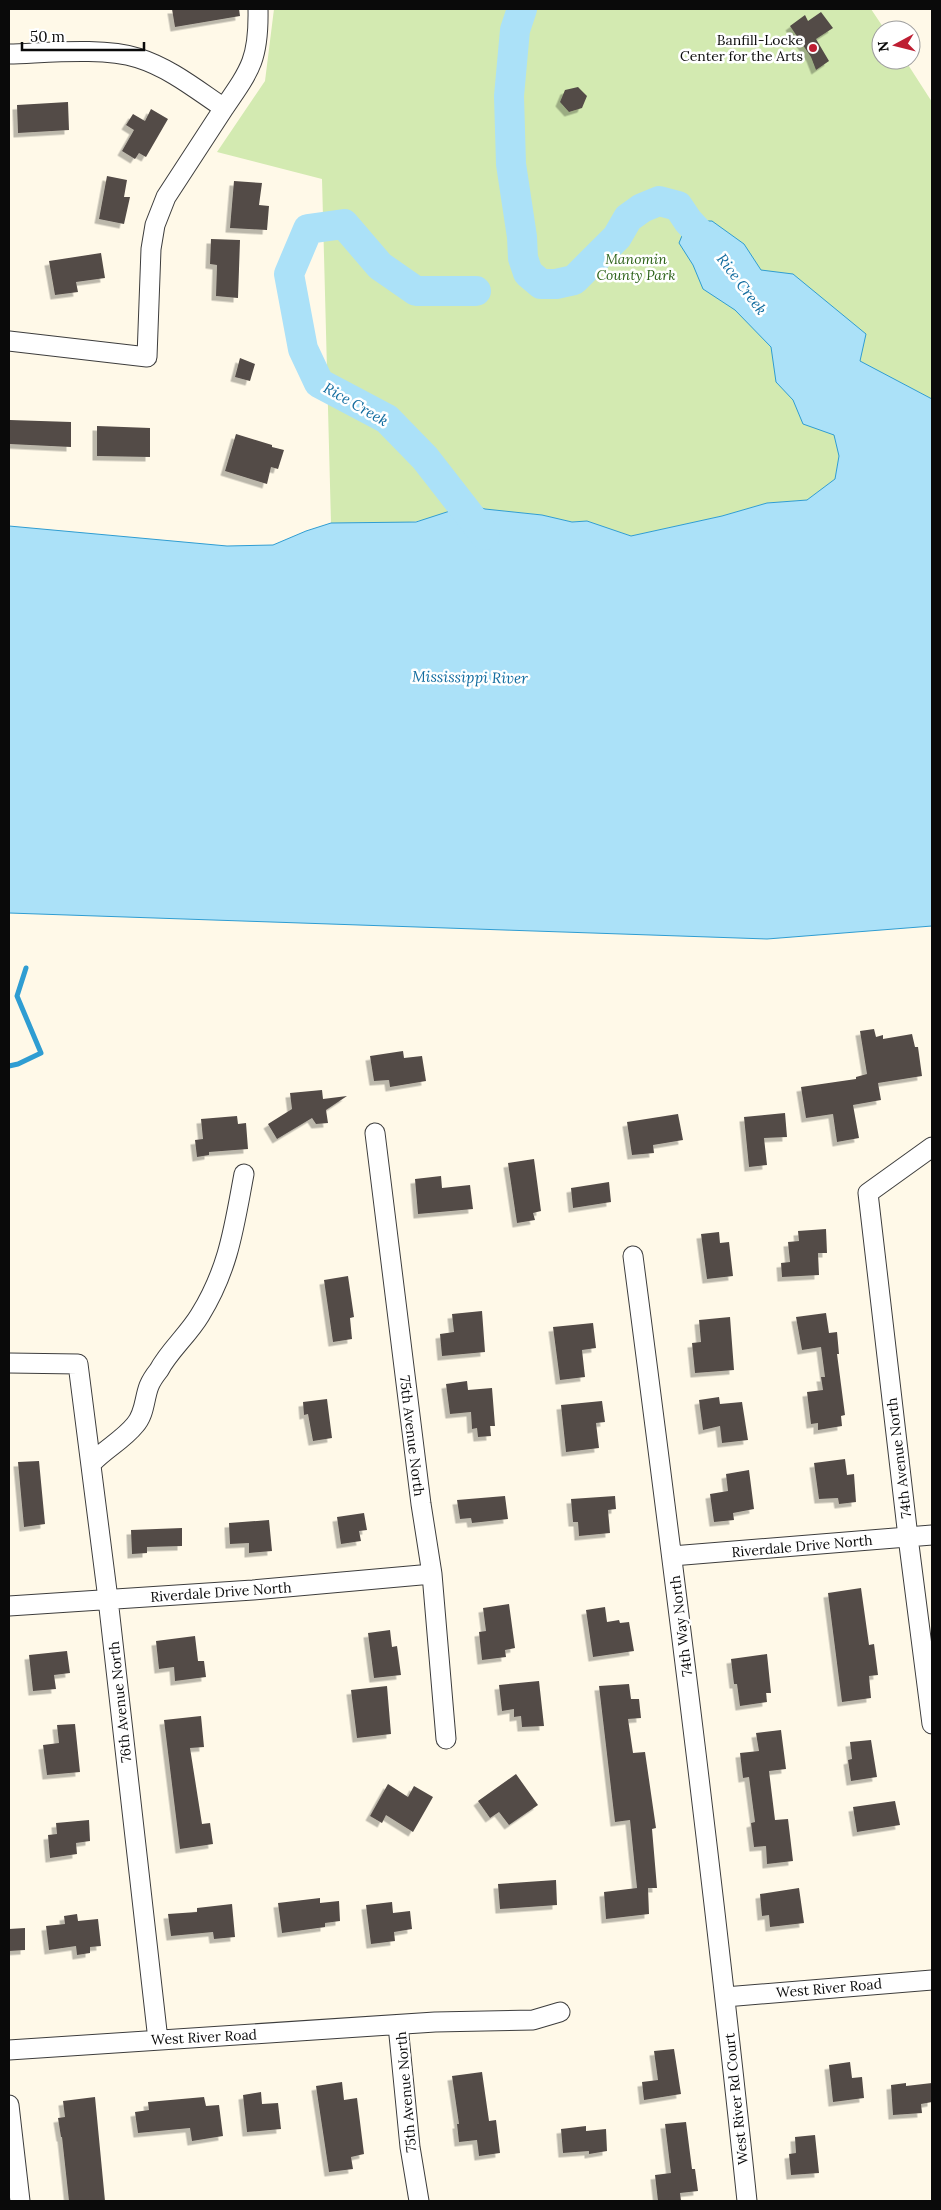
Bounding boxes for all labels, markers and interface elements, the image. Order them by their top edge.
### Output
scale bar [22,20,145,52]
north arrow [871,20,921,70]
text: 50 m [30,27,65,46]
place label: Banfill-Locke Center for the Arts [680,31,803,65]
text: N [873,40,893,53]
marker: Banfill-Locke Center for the Arts [807,42,819,54]
park label: Manomin County Park [596,250,676,284]
water label: Rice Creek [713,250,771,318]
water label: Rice Creek [320,378,392,430]
water label: Mississippi River [412,666,528,688]
street label: 75th Avenue North [396,1375,428,1497]
street label: 74th Avenue North [883,1397,915,1519]
street label: Riverdale Drive North [731,1531,873,1561]
street label: 74th Way North [666,1575,696,1677]
street label: Riverdale Drive North [150,1578,292,1606]
street label: 76th Avenue North [105,1640,135,1764]
street label: West River Road [775,1974,883,2002]
street label: West River Road [151,2025,257,2049]
street label: 75th Avenue North [392,2031,420,2153]
street label: West River Rd Court [720,2032,752,2166]

